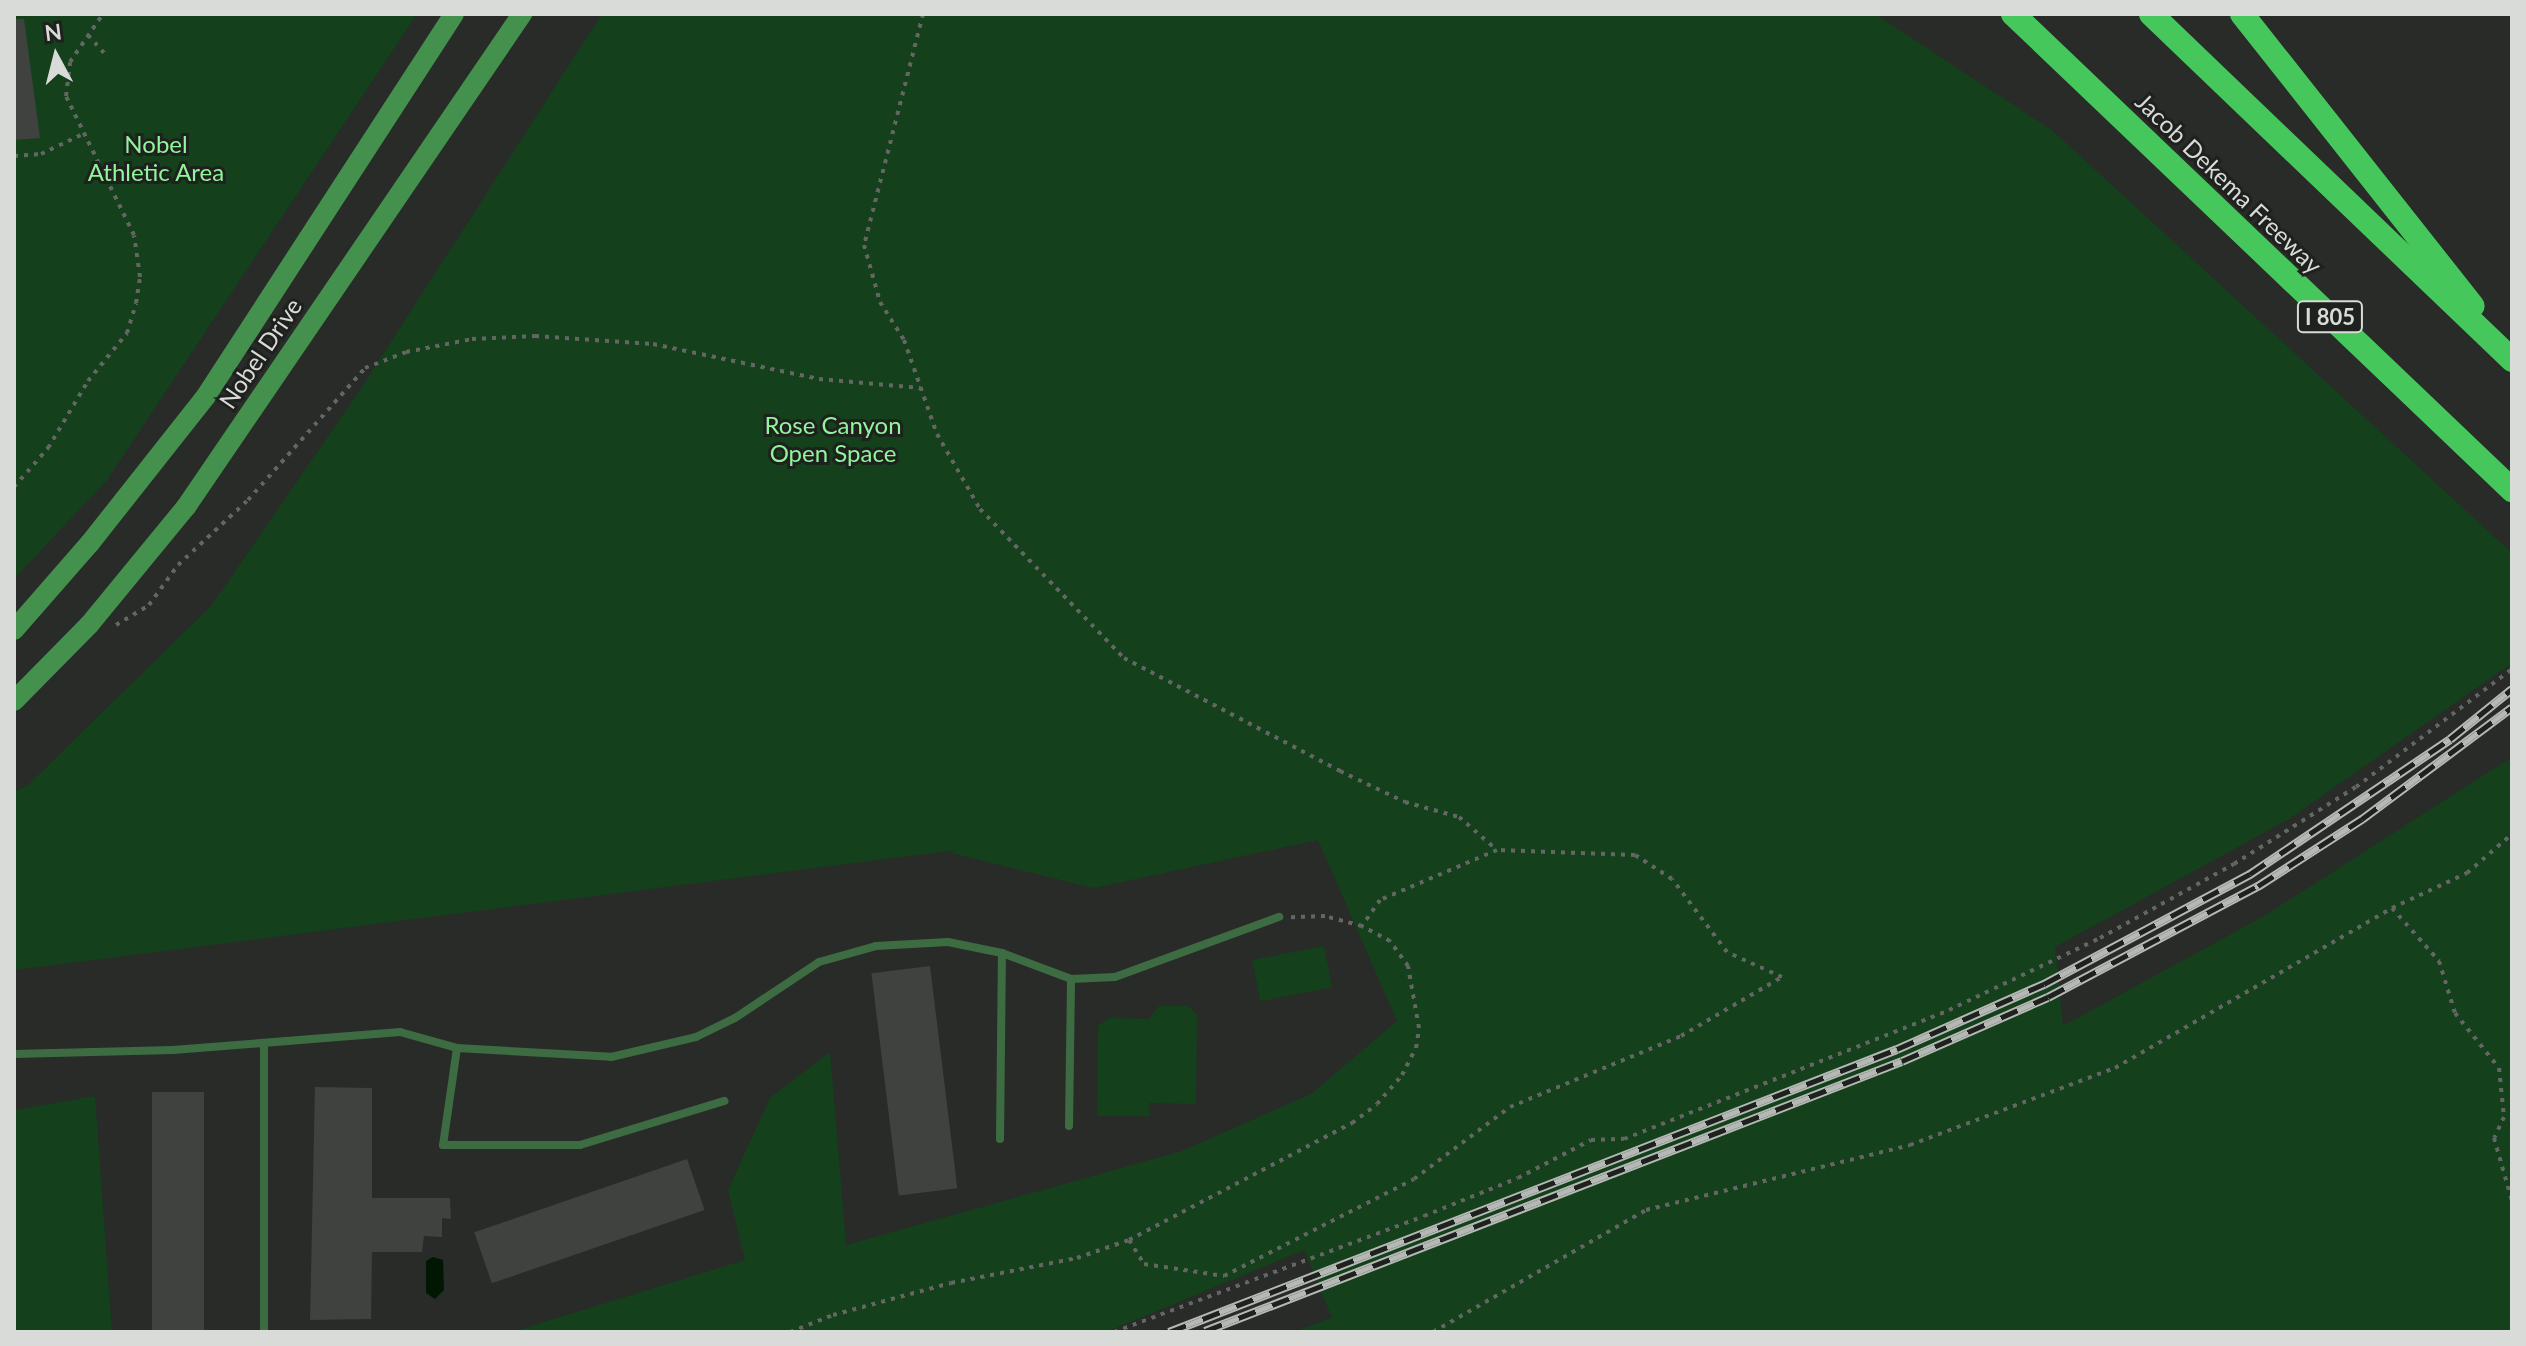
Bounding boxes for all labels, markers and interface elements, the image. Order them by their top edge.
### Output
north arrow [16,16,96,96]
text: N [43,17,63,46]
street label: Jacob Dekema Freeway [2130,87,2328,279]
park label: Nobel Athletic Area [87,130,225,186]
street label: Nobel Drive [213,292,307,414]
road number: I 805 [2296,299,2364,335]
park label: Rose Canyon Open Space [764,411,902,467]

